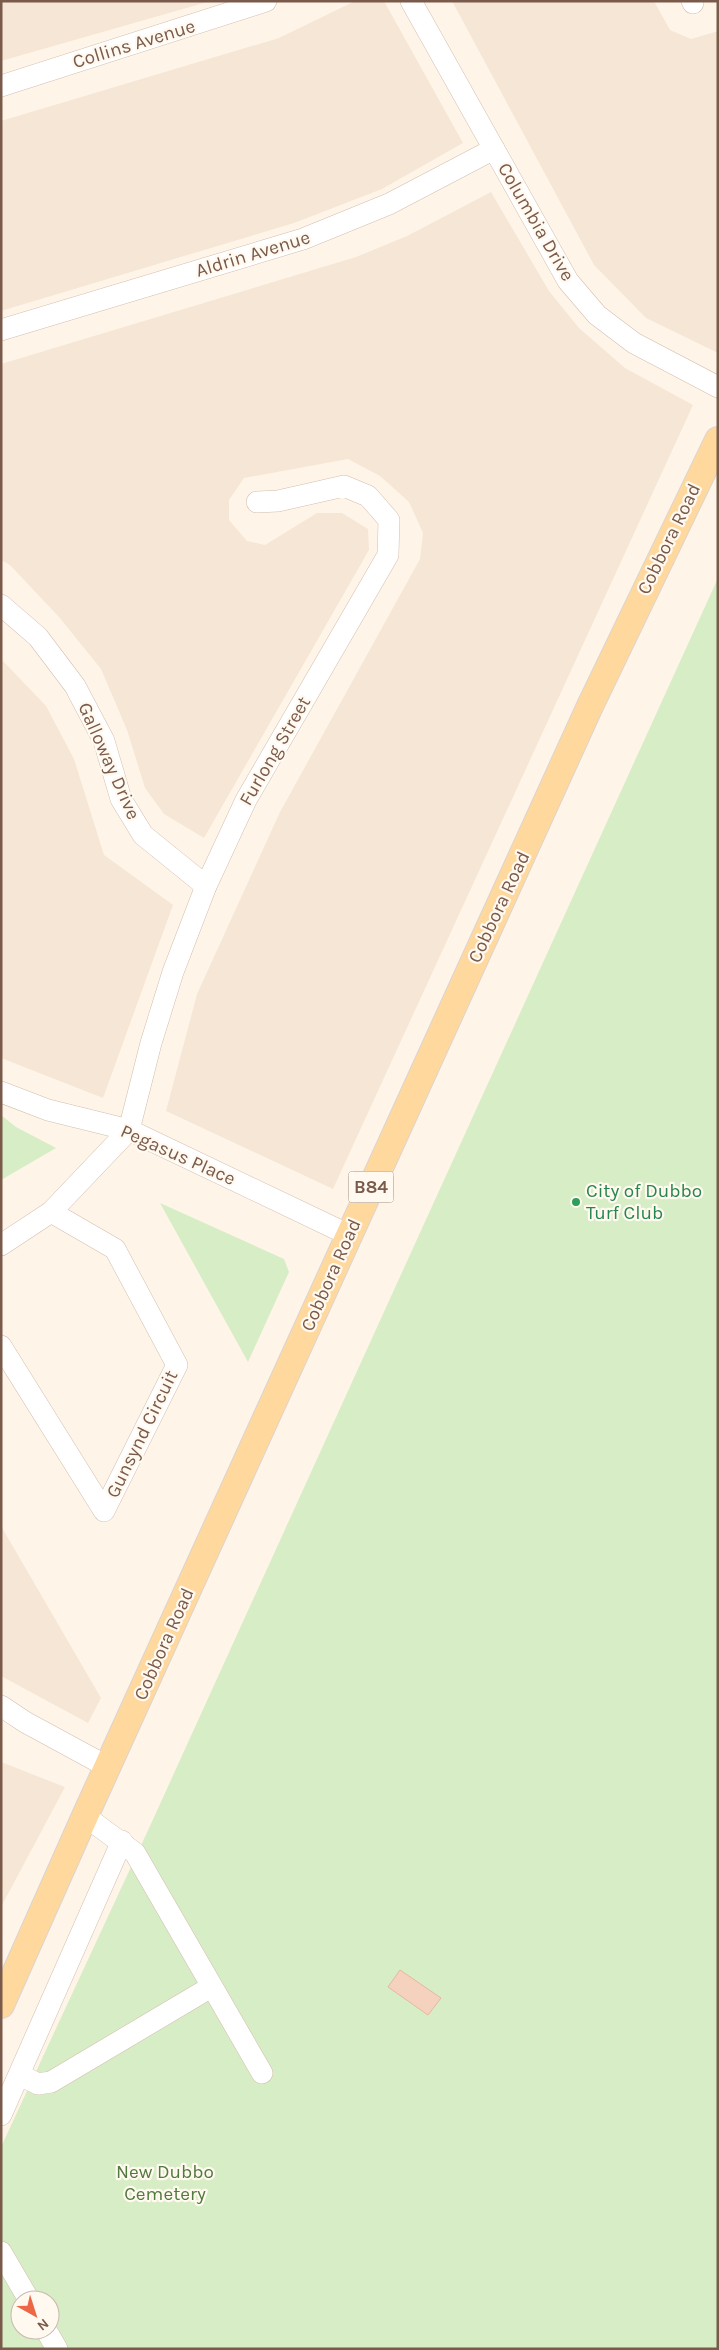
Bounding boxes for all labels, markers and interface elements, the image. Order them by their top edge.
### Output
street label: Collins Avenue [70,15,198,73]
street label: Columbia Drive [493,159,579,285]
street label: Aldrin Avenue [193,226,313,282]
street label: Cobbora Road [633,480,705,598]
street label: Furlong Street [235,692,315,810]
street label: Galloway Drive [73,699,145,823]
street label: Cobbora Road [464,848,534,966]
street label: Pegasus Place [117,1120,239,1190]
road number: B84 [348,1172,394,1202]
place label: City of Dubbo Turf Club [586,1180,702,1224]
marker: City of Dubbo Turf Club [570,1196,582,1208]
street label: Cobbora Road [296,1215,366,1335]
street label: Gunsynd Circuit [102,1367,182,1501]
street label: Cobbora Road [129,1584,199,1704]
park label: New Dubbo Cemetery [116,2161,214,2205]
north arrow [10,2290,60,2340]
text: N [34,2315,52,2334]

